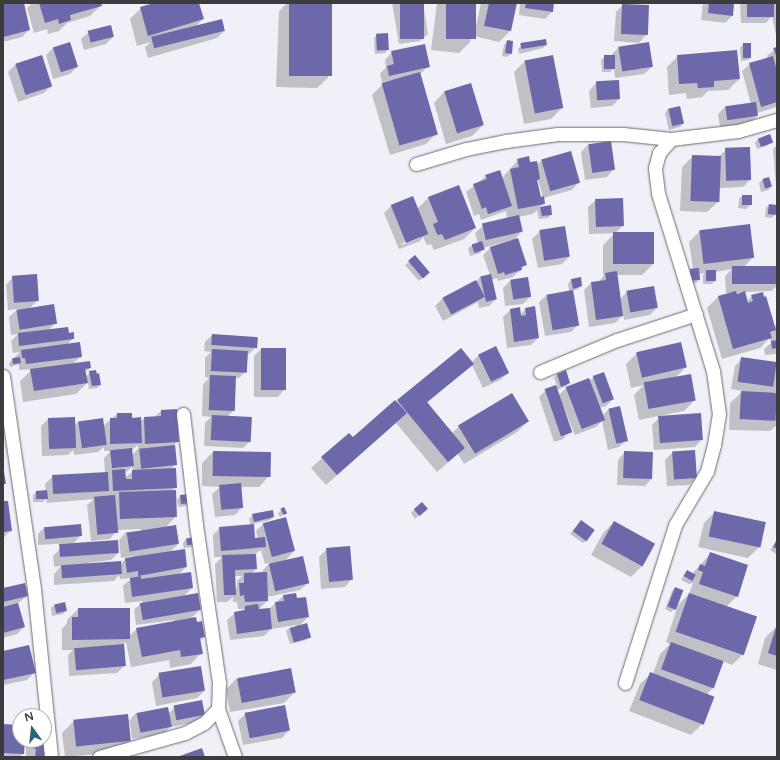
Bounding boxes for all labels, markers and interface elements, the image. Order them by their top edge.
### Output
north arrow [12,708,52,748]
text: N [23,709,35,724]

